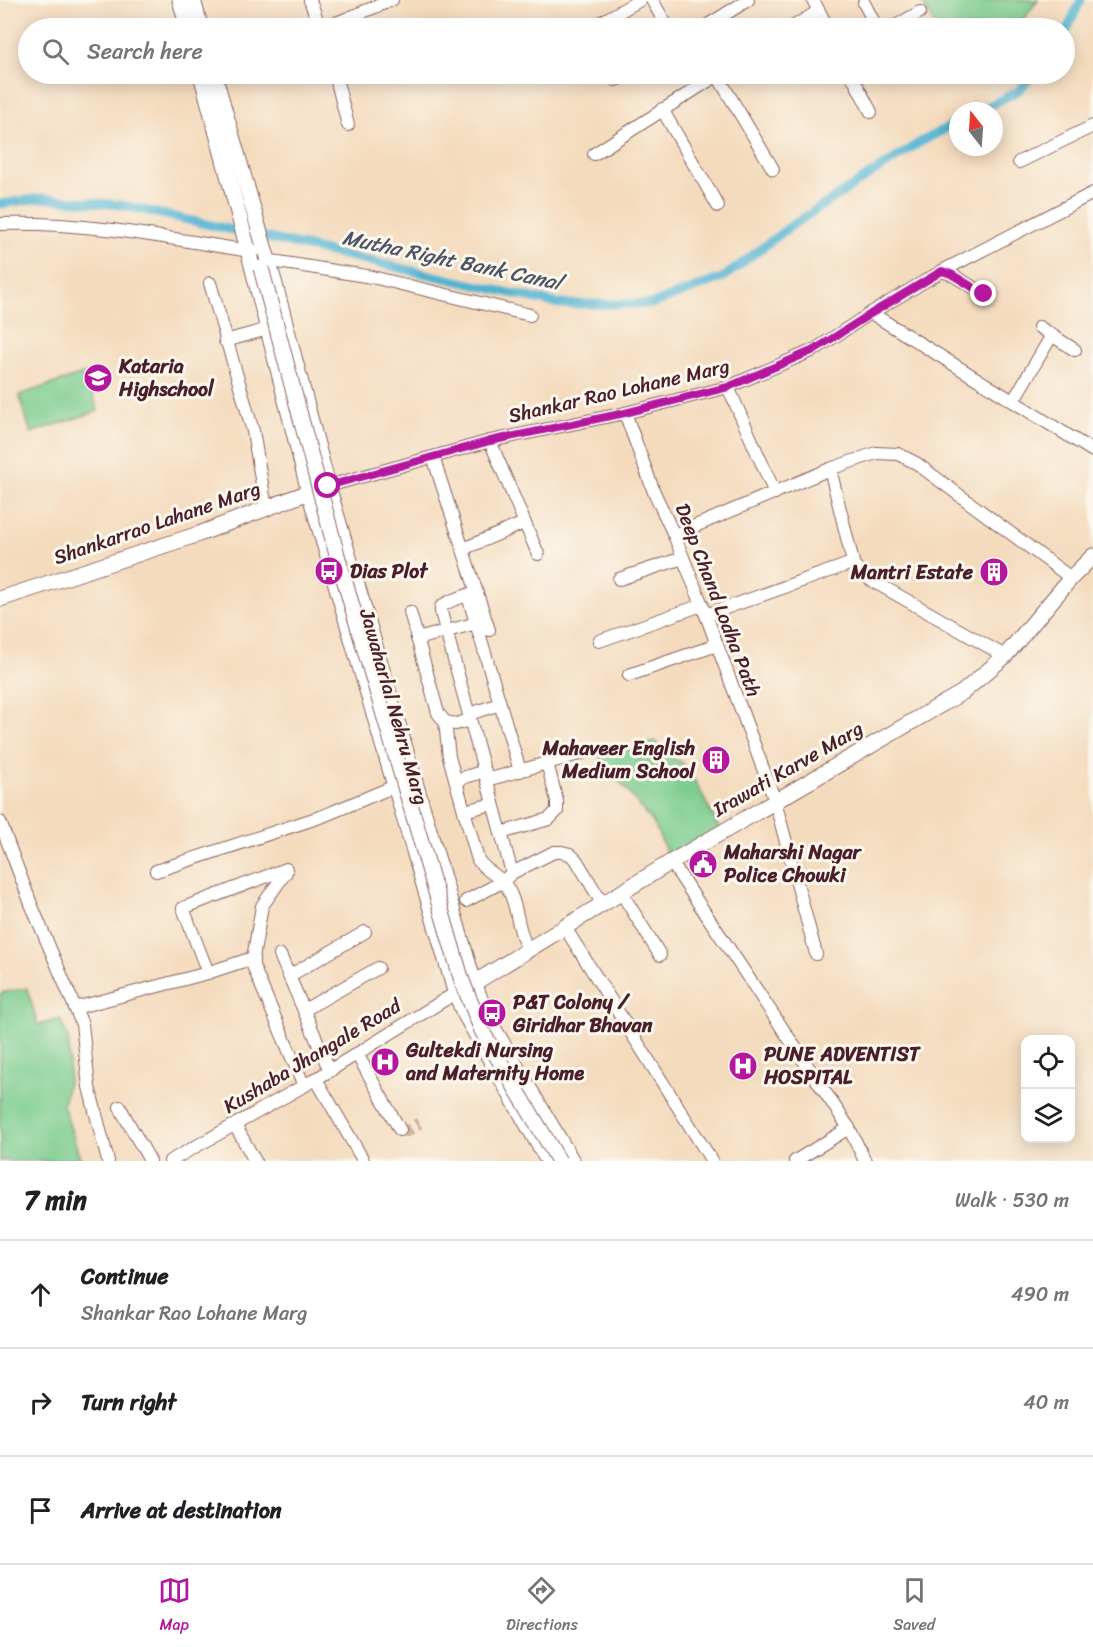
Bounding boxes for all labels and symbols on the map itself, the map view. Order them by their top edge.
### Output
north arrow [949,102,1003,156]
water label: Mutha Right Bank Canal [339,218,570,303]
route end [970,280,996,306]
street label: Shankar Rao Lohane Marg [505,348,733,434]
place label: Kataria Highschool [118,349,215,407]
school or university icon: Kataria Highschool [82,362,114,394]
street label: Shankarrao Lahane Marg [49,471,265,575]
route start [314,472,340,498]
street label: Deep Chand Lodha Path [665,498,771,702]
place label: Dias Plot [350,554,429,589]
bus stop icon: Dias Plot [313,555,345,587]
place label: Mantri Estate [850,555,974,590]
building icon: Mantri Estate [978,556,1010,588]
street label: Jawaharlal Nehru Marg [349,604,439,809]
street label: Irawati Karve Marg [705,711,870,827]
place label: Mahaveer English Medium School [542,731,696,789]
building icon: Mahaveer English Medium School [700,744,732,776]
place label: Maharshi Nagar Police Chowki [723,835,863,893]
public building icon: Maharshi Nagar Police Chowki [687,848,719,880]
place label: P&T Colony / Giridhar Bhavan [512,985,653,1043]
street label: Kushaba Jhangale Road [216,988,409,1123]
bus stop icon: P&T Colony / Giridhar Bhavan [476,997,508,1029]
place label: Gultekdi Nursing and Maternity Home [405,1033,584,1091]
place label: PUNE ADVENTIST HOSPITAL [763,1037,921,1095]
hospital icon: Gultekdi Nursing and Maternity Home [369,1046,401,1078]
hospital icon: PUNE ADVENTIST HOSPITAL [727,1050,759,1082]

